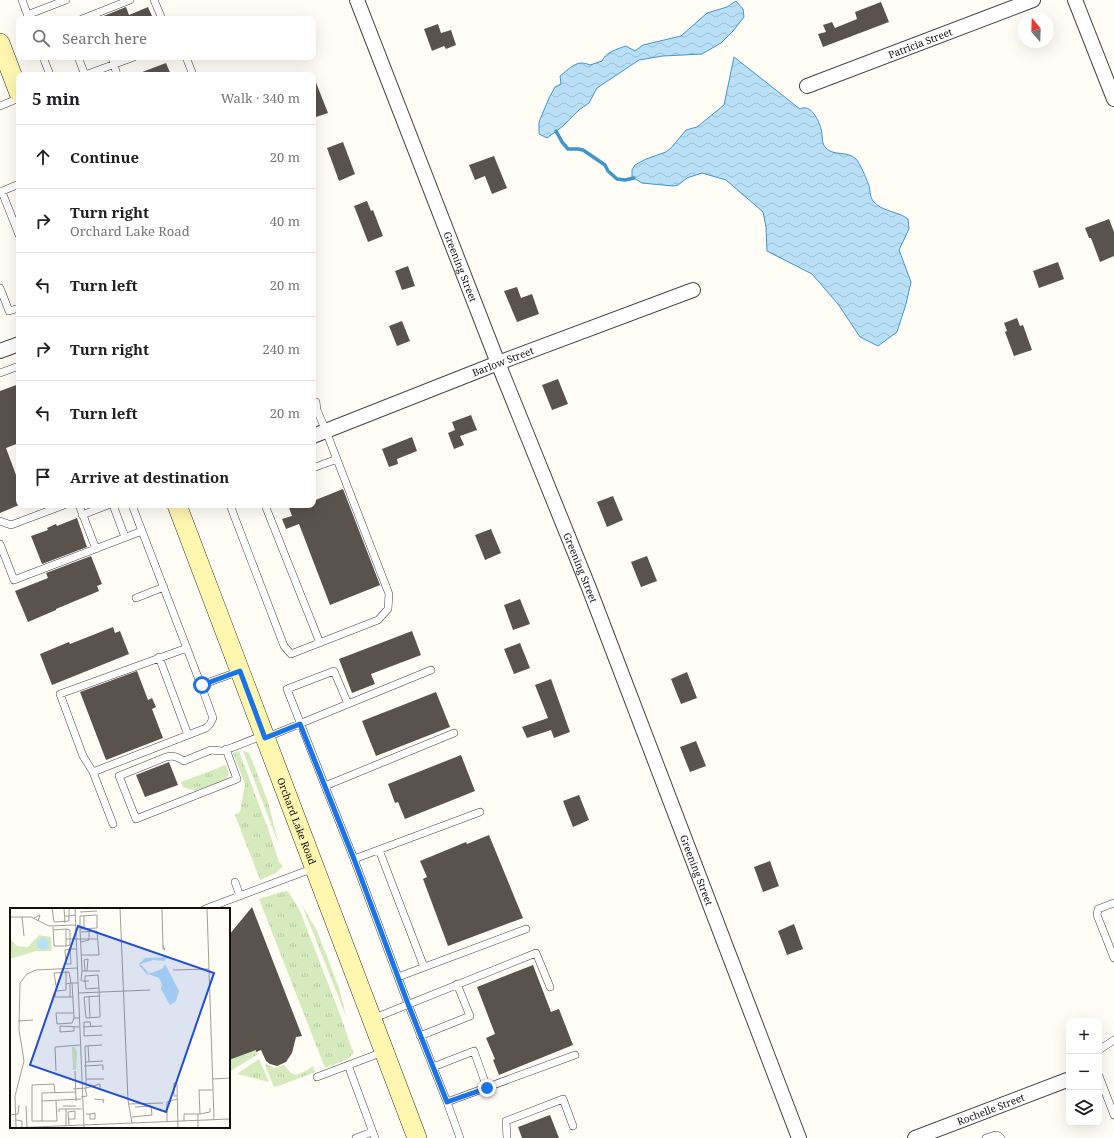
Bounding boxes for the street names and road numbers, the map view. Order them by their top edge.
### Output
street label: Patricia Street [886,24,955,62]
street label: Greening Street [441,229,481,304]
street label: Barlow Street [470,343,536,380]
street label: Greening Street [560,530,601,605]
street label: Orchard Lake Road [274,775,320,867]
street label: Greening Street [677,833,717,908]
street label: Rochelle Street [955,1090,1027,1128]

